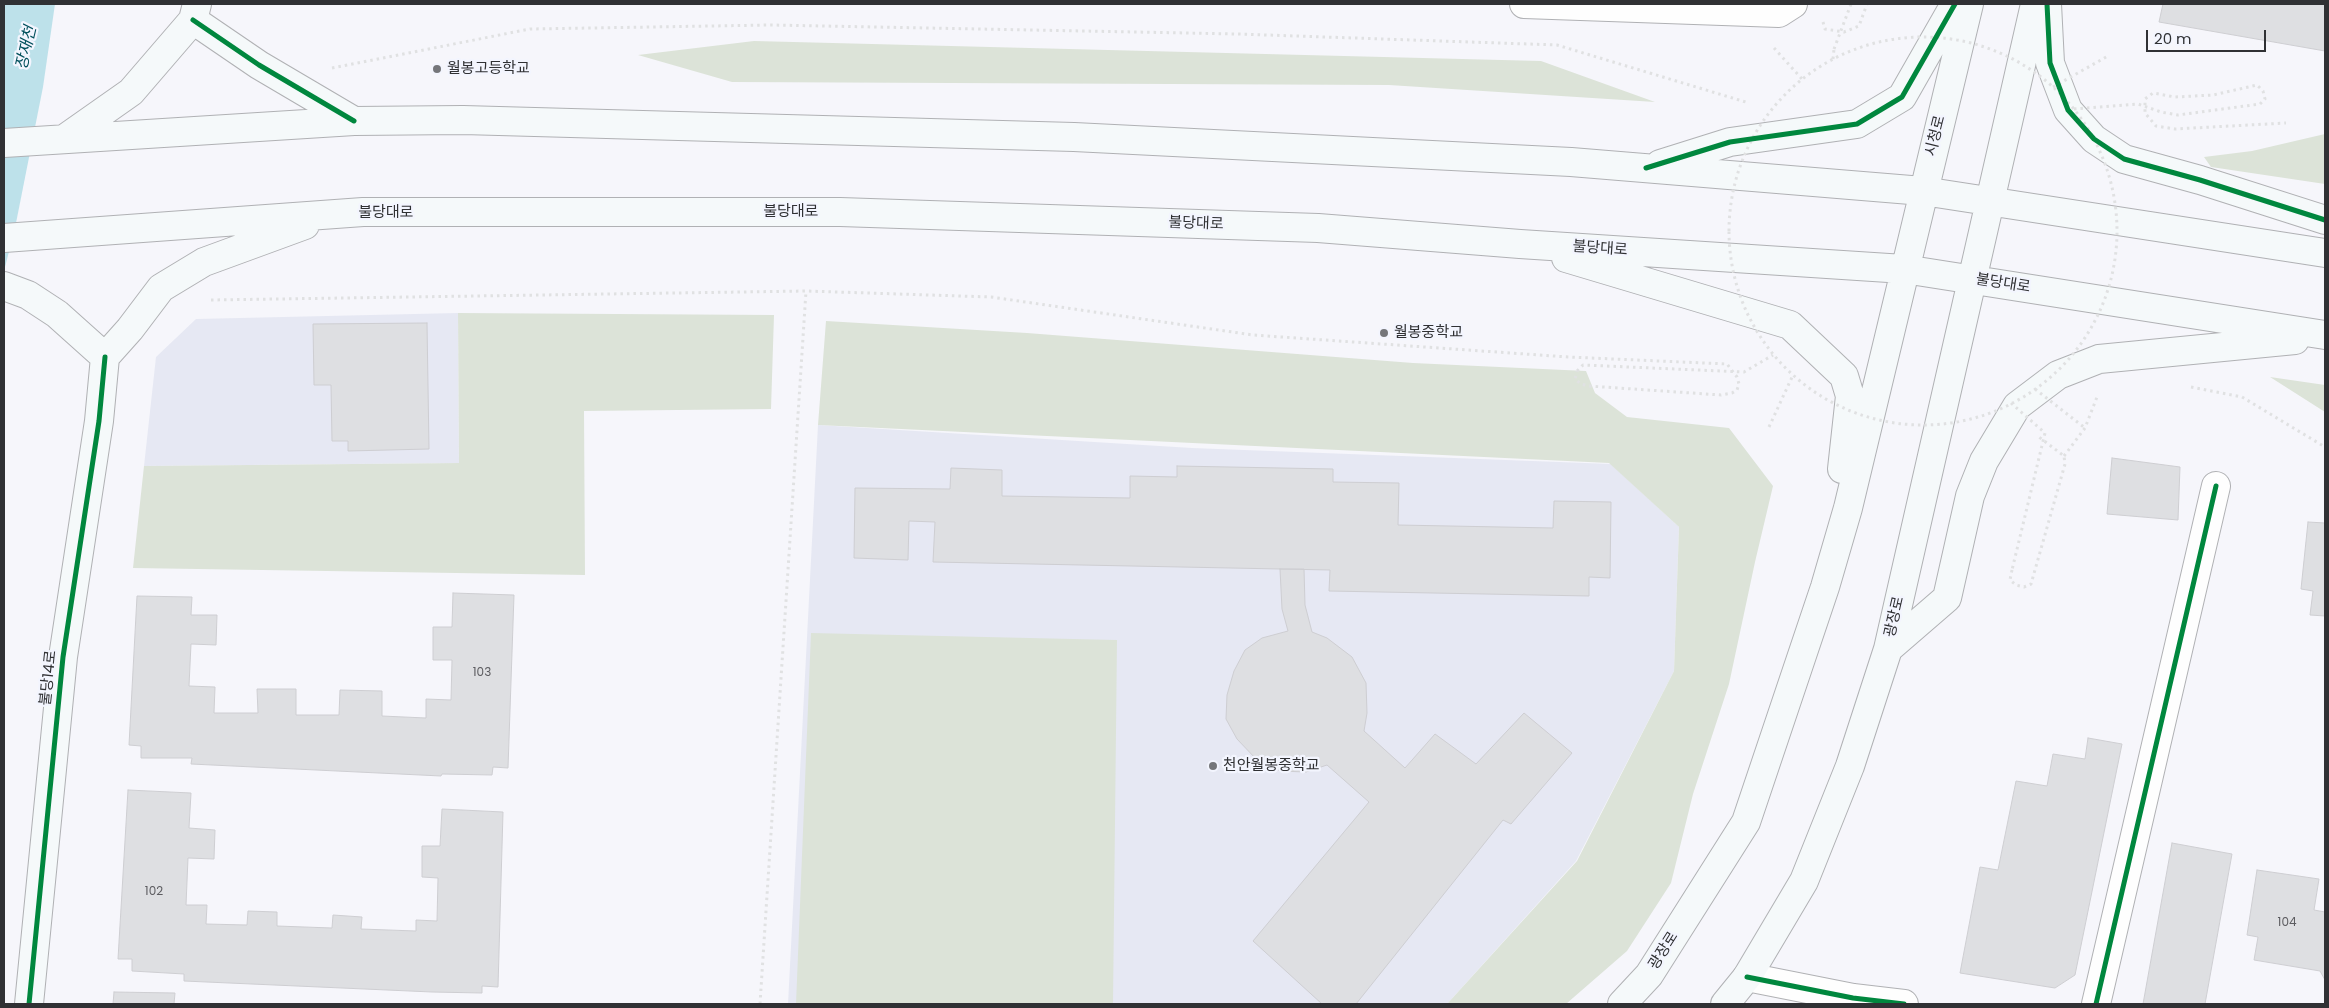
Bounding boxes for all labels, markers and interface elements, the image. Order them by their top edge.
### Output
scale bar [2149,20,2269,52]
water label: 장재천 [13,24,41,72]
text: 20 m [2154,28,2192,49]
place label: 월봉고등학교 [447,60,530,78]
marker: 월봉고등학교 [431,63,443,75]
street label: 시청로 [1922,114,1950,158]
street label: 불당대로 [763,203,819,221]
street label: 불당대로 [358,204,414,222]
street label: 불당대로 [1168,214,1224,234]
street label: 불당대로 [1572,238,1628,260]
street label: 불당대로 [1974,271,2032,297]
place label: 월봉중학교 [1394,324,1463,342]
marker: 월봉중학교 [1378,327,1390,339]
street label: 광장로 [1882,595,1908,639]
street label: 불당14로 [37,649,61,707]
house number: 103 [473,666,491,680]
place label: 천안월봉중학교 [1223,757,1320,775]
marker: 천안월봉중학교 [1207,760,1219,772]
house number: 102 [145,885,163,899]
house number: 104 [2278,916,2296,930]
street label: 광장로 [1645,929,1683,973]

